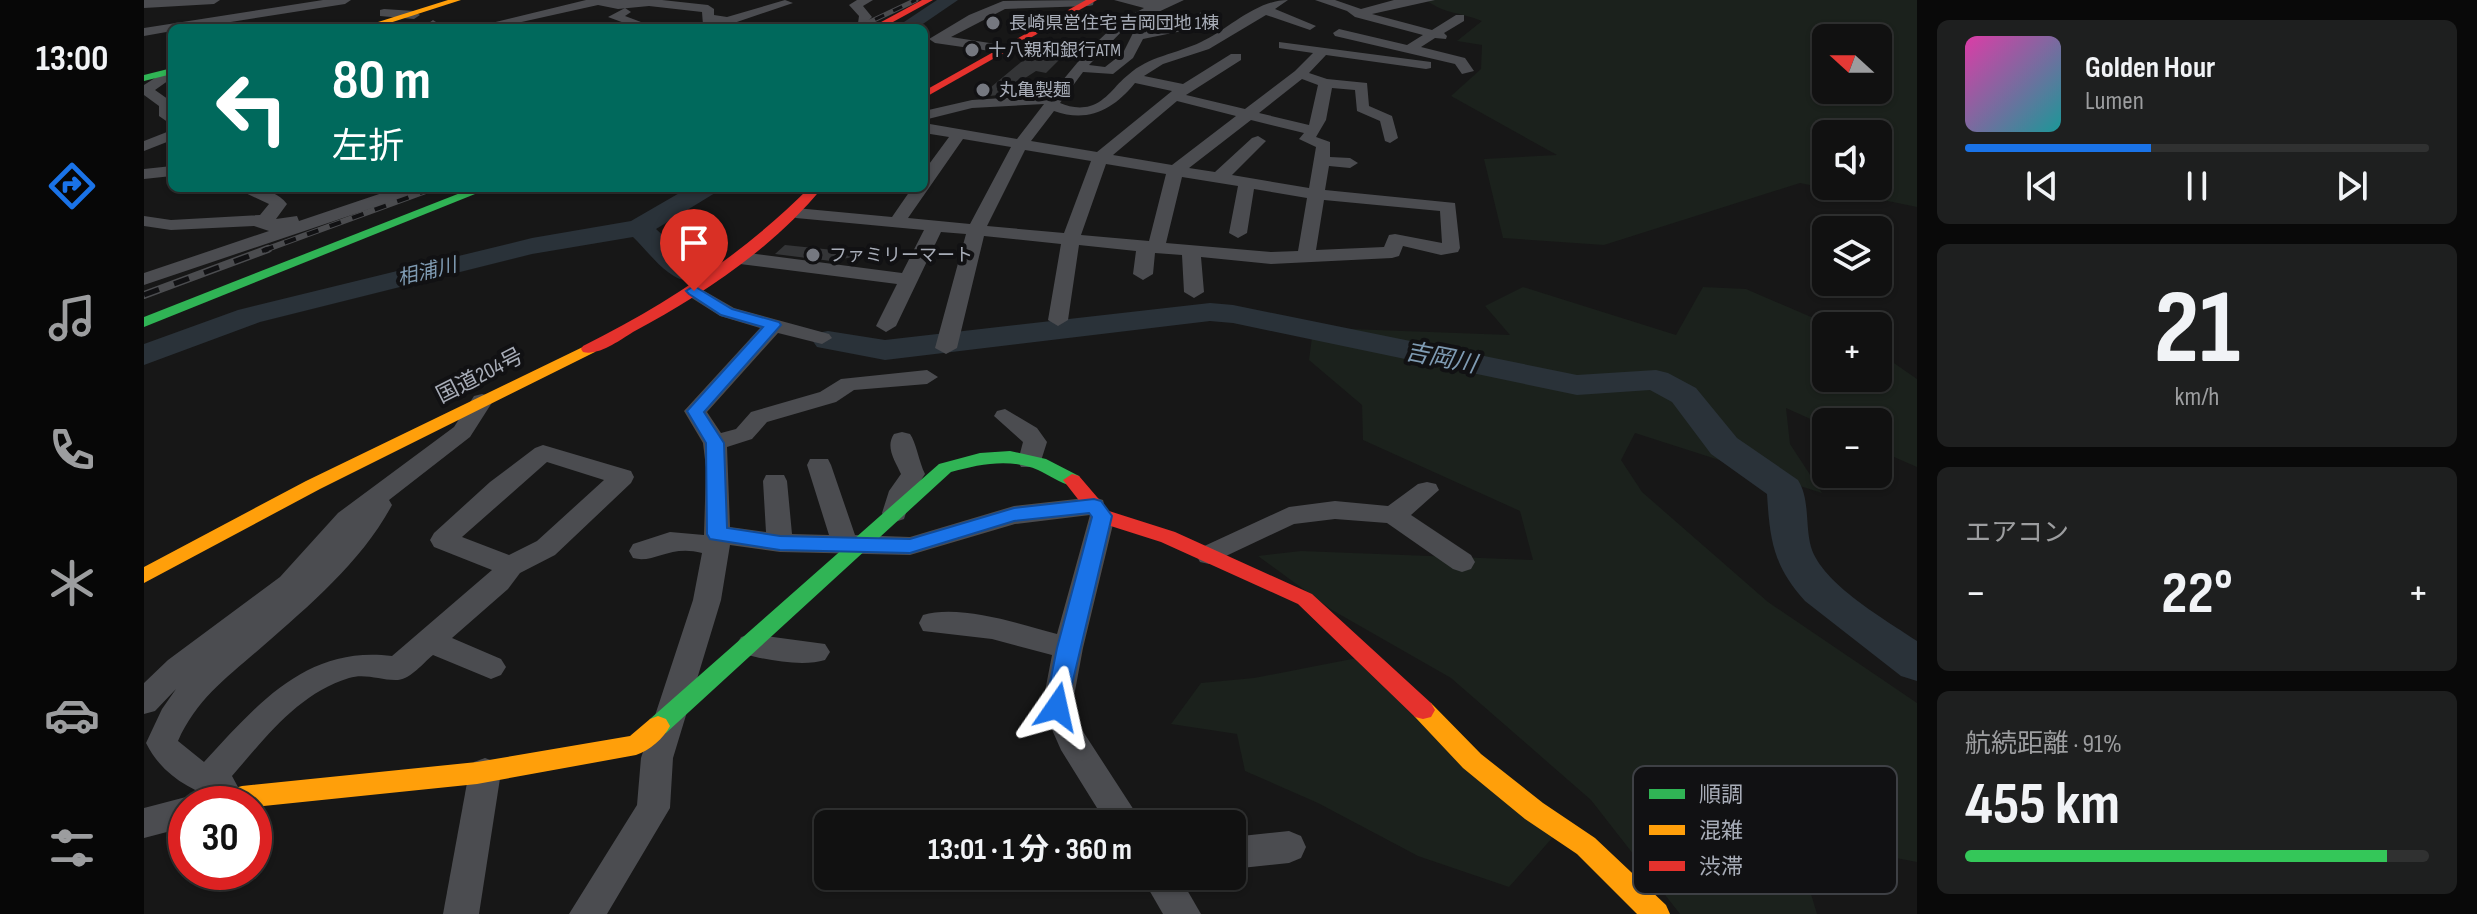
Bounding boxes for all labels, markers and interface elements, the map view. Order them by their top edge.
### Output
place label: 長崎県営住宅 吉岡団地 1棟 [1009,13,1219,34]
marker: 長崎県営住宅 吉岡団地 1棟 [984,14,1002,32]
north arrow [1812,24,1892,104]
map controls [1812,24,1892,488]
text: 13:00 [36,38,108,81]
place label: 十八親和銀行ATM [988,40,1121,61]
marker: 十八親和銀行ATM [963,41,981,59]
text: 80 m [332,48,431,115]
text: Golden Hour [2085,50,2215,86]
icon: left [200,56,304,160]
place label: 丸亀製麺 [999,80,1071,101]
marker: 丸亀製麺 [974,81,992,99]
text: Lumen [2085,86,2144,117]
button: sound [1812,120,1892,200]
text: 左折 [332,126,404,169]
icon: directions [44,158,100,214]
icon: previous [2020,164,2064,208]
icon: pause [2175,164,2219,208]
icon: next [2330,164,2374,208]
pin [660,209,728,291]
button: layers [1812,216,1892,296]
icon: arrive [672,221,716,265]
place label: ファミリーマート [829,245,973,266]
marker: ファミリーマート [804,246,822,264]
water label: 相浦川 [395,253,461,291]
text: 21 [2154,267,2240,392]
icon: music [44,290,100,346]
button: + [1812,312,1892,392]
water label: 吉岡川 [1403,337,1482,380]
street label: 国道204号 [432,343,528,409]
text: km/h [2175,382,2219,413]
button: − [1812,408,1892,488]
icon: phone [44,422,100,478]
text: エアコン [1965,518,2069,549]
icon: climate [44,555,100,611]
text: 22° [2161,558,2233,630]
text: − [1965,567,1987,620]
text: + [2407,567,2429,620]
position arrow [1015,665,1099,749]
icon: car [44,687,100,743]
text: 航続距離 · 91% [1965,729,2122,760]
legend [1633,766,1897,894]
text: 455 km [1965,769,2120,841]
text: 順調 [1699,782,1743,809]
speed limit sign: 30 [168,786,272,890]
text: 混雑 [1699,818,1743,845]
icon: filters [44,820,100,876]
text: 13:01 · 1 分 · 360 m [928,832,1132,868]
text: 渋滞 [1699,854,1743,881]

